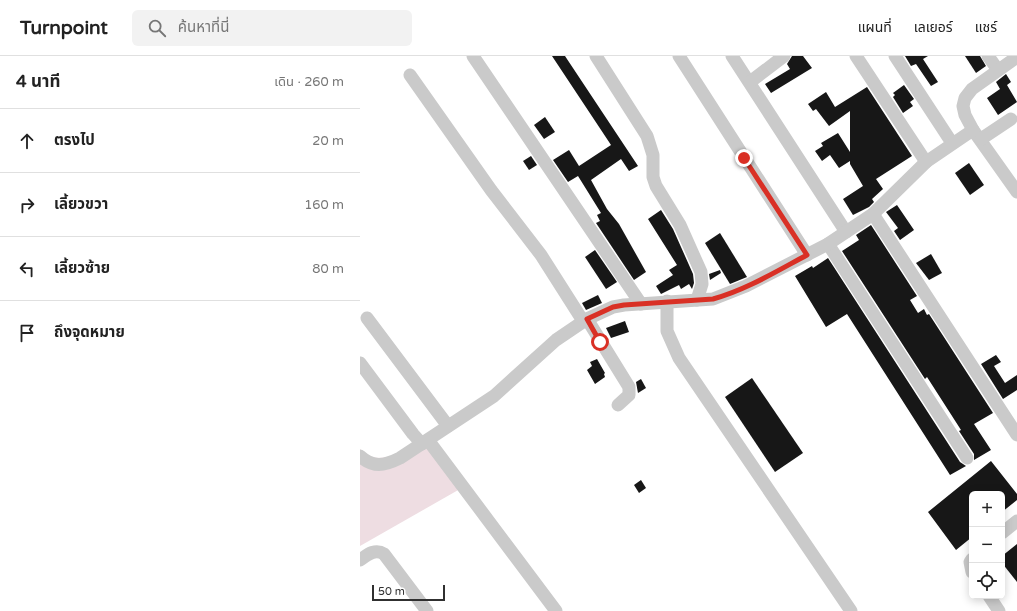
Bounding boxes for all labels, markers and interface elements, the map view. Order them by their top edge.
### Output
search box [132,10,412,46]
text: Turnpoint [20,17,108,39]
icon: search [146,17,168,39]
text: ค้นหาที่นี่ [178,18,229,36]
text: แผนที่ [858,19,892,36]
text: เลเยอร์ [914,19,953,36]
text: แชร์ [975,19,997,36]
text: 4 นาที [16,71,60,92]
text: เดิน · 260 m [274,74,344,90]
icon: ahead [16,130,38,152]
text: ตรงไป [54,131,95,149]
text: 20 m [312,133,344,149]
route end [735,149,753,167]
icon: right [16,194,38,216]
text: เลี้ยวขวา [54,195,108,213]
text: 160 m [304,197,344,213]
icon: left [16,258,38,280]
text: เลี้ยวซ้าย [54,259,110,277]
text: 80 m [312,261,344,277]
icon: arrive [16,322,38,344]
text: ถึงจุดหมาย [54,323,125,341]
route start [591,333,609,351]
map controls [969,491,1005,599]
button: + [969,491,1005,527]
button: − [969,527,1005,563]
button: locate [969,563,1005,599]
scale bar [372,583,445,602]
text: 50 m [378,585,405,598]

